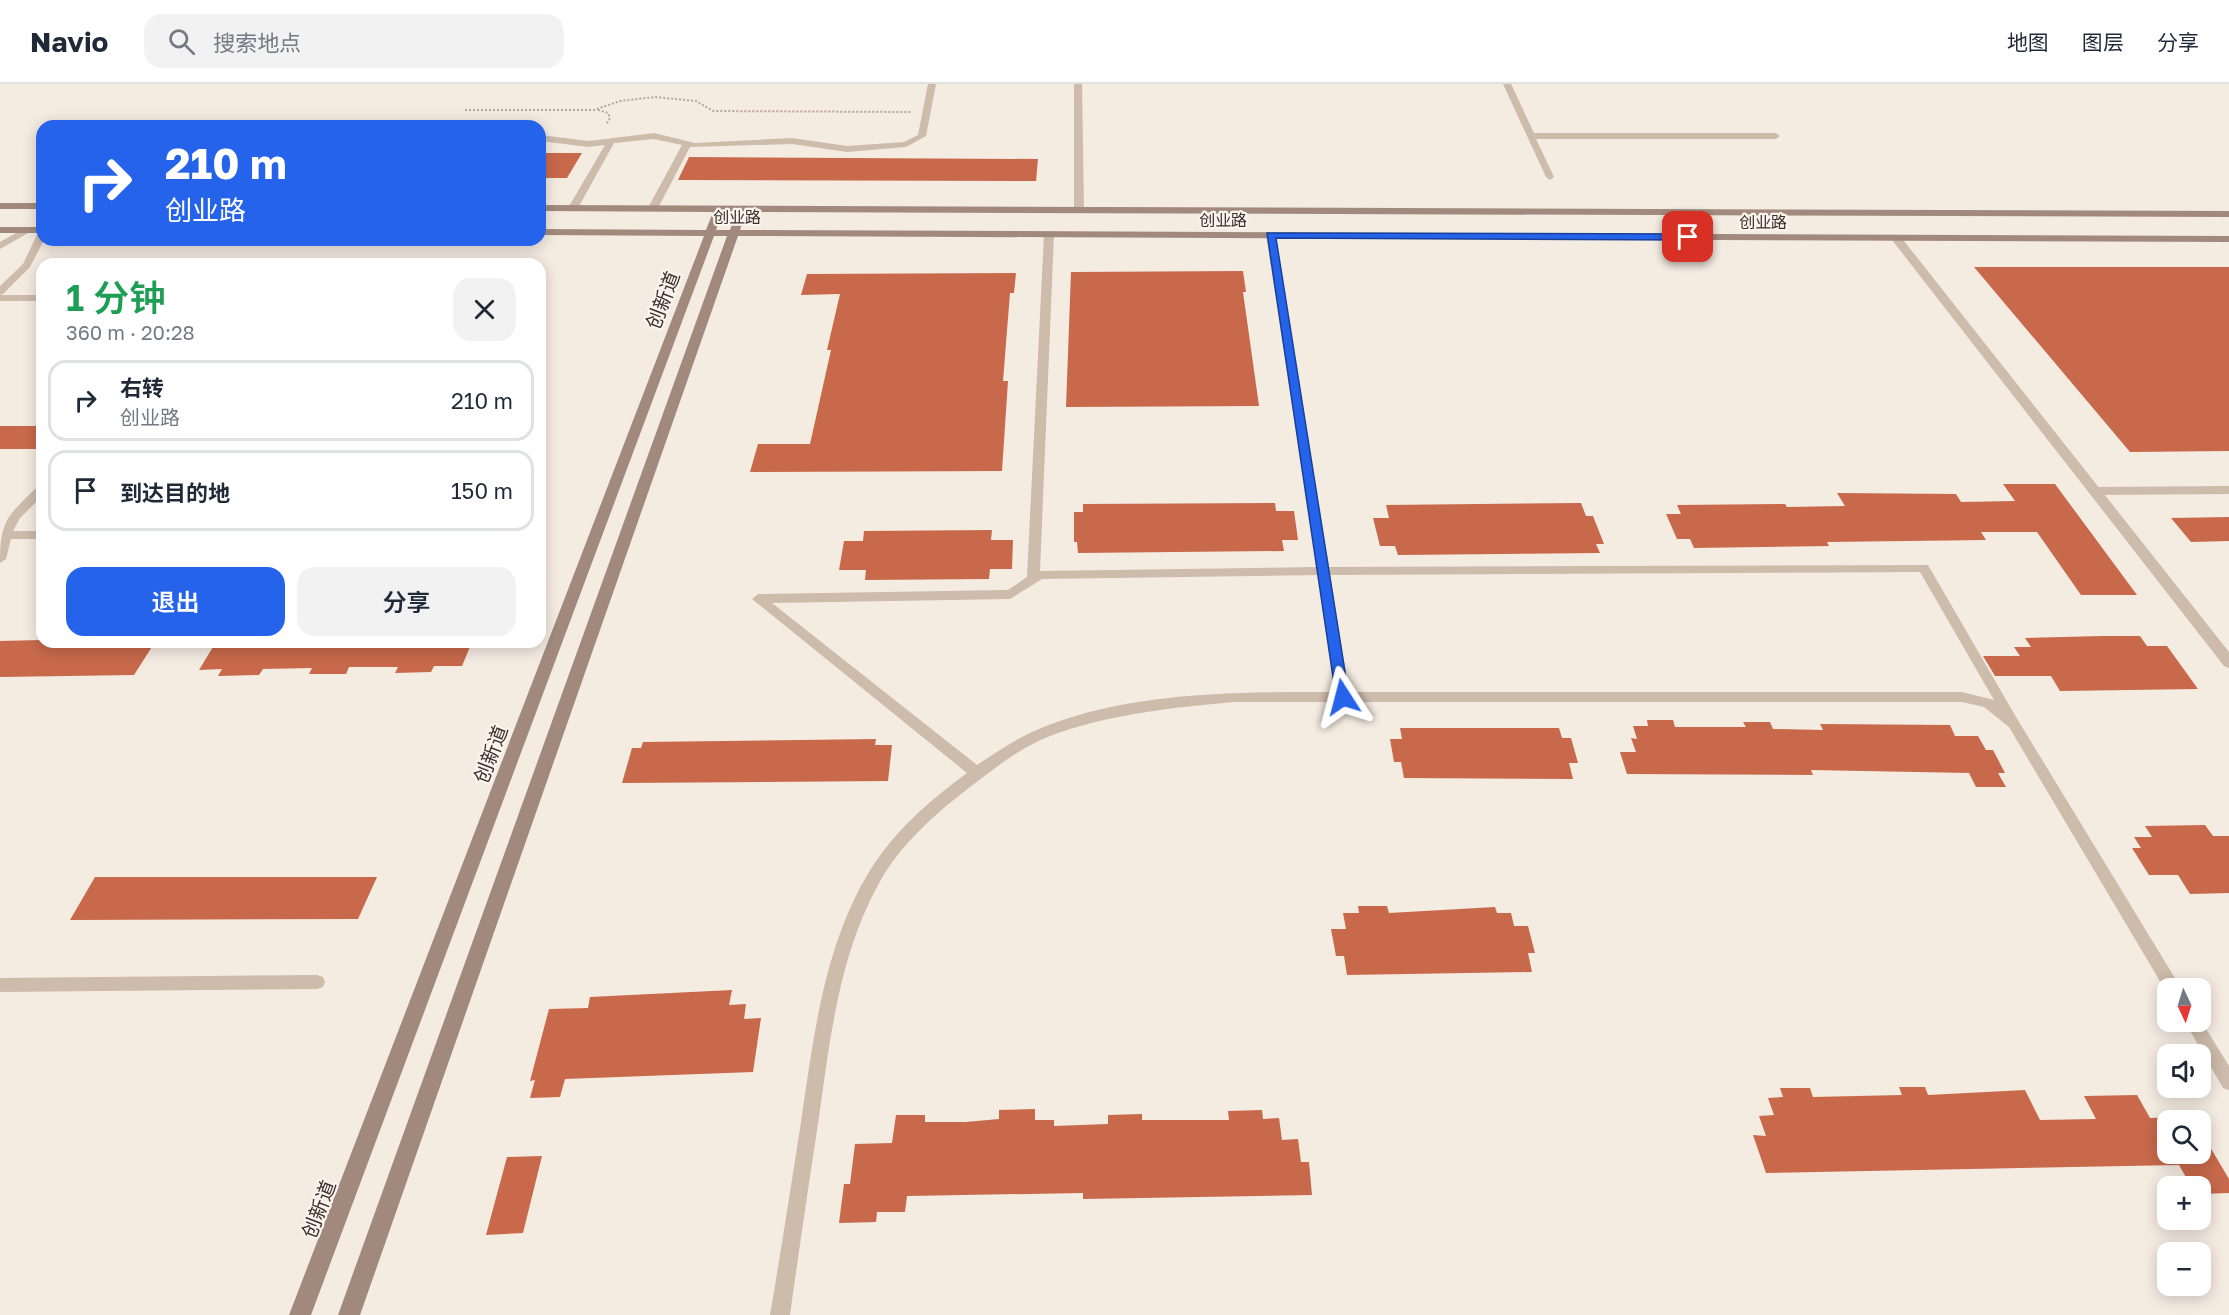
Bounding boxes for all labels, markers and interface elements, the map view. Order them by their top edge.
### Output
search box [144,14,564,68]
text: Navio [30,25,108,58]
icon: search [165,25,198,58]
text: 搜索地点 [213,29,301,56]
text: 地图 [2007,29,2049,55]
text: 图层 [2082,29,2124,55]
text: 分享 [2157,29,2199,55]
text: 210 m [165,138,287,188]
icon: right [66,144,144,222]
text: 创业路 [165,194,246,226]
street label: 创业路 [713,207,761,227]
street label: 创业路 [1199,210,1247,230]
pin [1662,211,1713,262]
street label: 创业路 [1739,212,1787,232]
icon: arrive [1671,220,1704,253]
street label: 创新道 [640,268,684,332]
text: 1 分钟 [66,276,165,319]
button: close [453,278,516,341]
text: 360 m · 20:28 [66,320,195,344]
text: 右转 [120,374,164,401]
icon: right [69,384,102,417]
text: 210 m [451,387,513,414]
text: 创业路 [120,405,180,429]
icon: arrive [69,474,102,507]
text: 150 m [451,477,513,504]
text: 到达目的地 [120,479,230,506]
button: 退出 [66,567,285,636]
button: 分享 [297,567,516,636]
position arrow [1311,665,1375,729]
street label: 创新道 [468,722,512,786]
north arrow [2157,978,2211,1032]
map controls [2157,978,2211,1296]
button: sound [2157,1044,2211,1098]
button: search [2157,1110,2211,1164]
button: + [2157,1176,2211,1230]
street label: 创新道 [296,1177,340,1241]
button: − [2157,1242,2211,1296]

